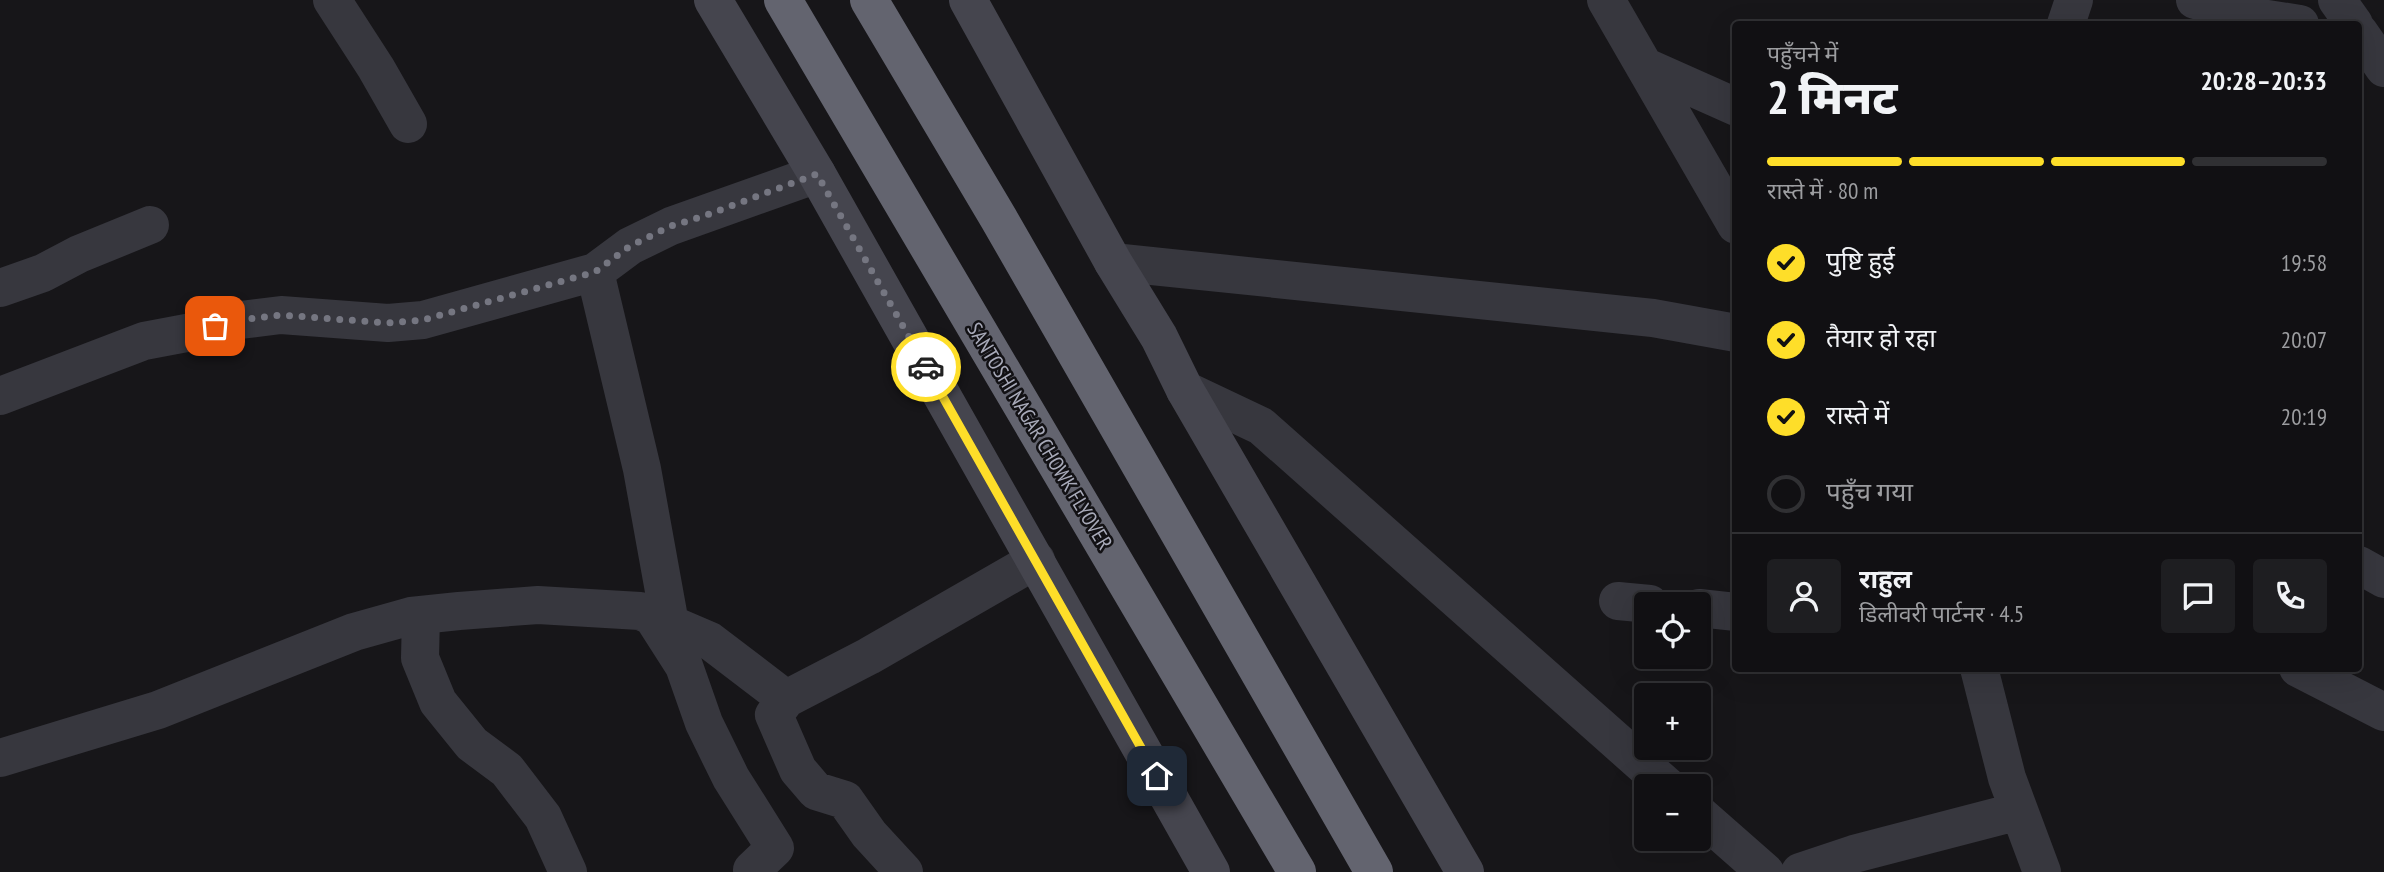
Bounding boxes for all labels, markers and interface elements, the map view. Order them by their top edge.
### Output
text: पहुँचने में [1767,39,1838,68]
text: 20:28–20:33 [2200,64,2327,97]
text: 2 मिनट [1767,67,1897,127]
text: रास्ते में · 80 m [1767,176,1878,205]
icon: check [1767,244,1805,282]
text: पुष्टि हुई [1826,244,1895,277]
text: 19:58 [2281,248,2327,277]
pin [185,296,245,356]
icon: bag [196,307,234,345]
street label: SANTOSHI NAGAR CHOWK FLYOVER [961,318,1119,554]
icon: check [1767,321,1805,359]
text: तैयार हो रहा [1826,321,1936,354]
text: 20:07 [2281,325,2327,354]
courier [891,332,961,402]
icon: car [907,348,945,386]
icon: check [1767,398,1805,436]
text: रास्ते में [1826,398,1889,431]
text: 20:19 [2281,402,2327,431]
text: पहुँच गया [1826,475,1913,508]
button: person [1767,559,1841,633]
button: chat [2161,559,2235,633]
button: phone [2253,559,2327,633]
text: राहुल [1859,562,1912,595]
map controls [1634,592,1711,851]
button: locate [1634,592,1711,669]
text: डिलीवरी पार्टनर · 4.5 [1859,599,2024,628]
button: + [1634,683,1711,760]
pin [1127,746,1187,806]
icon: home [1138,757,1176,795]
button: − [1634,774,1711,851]

